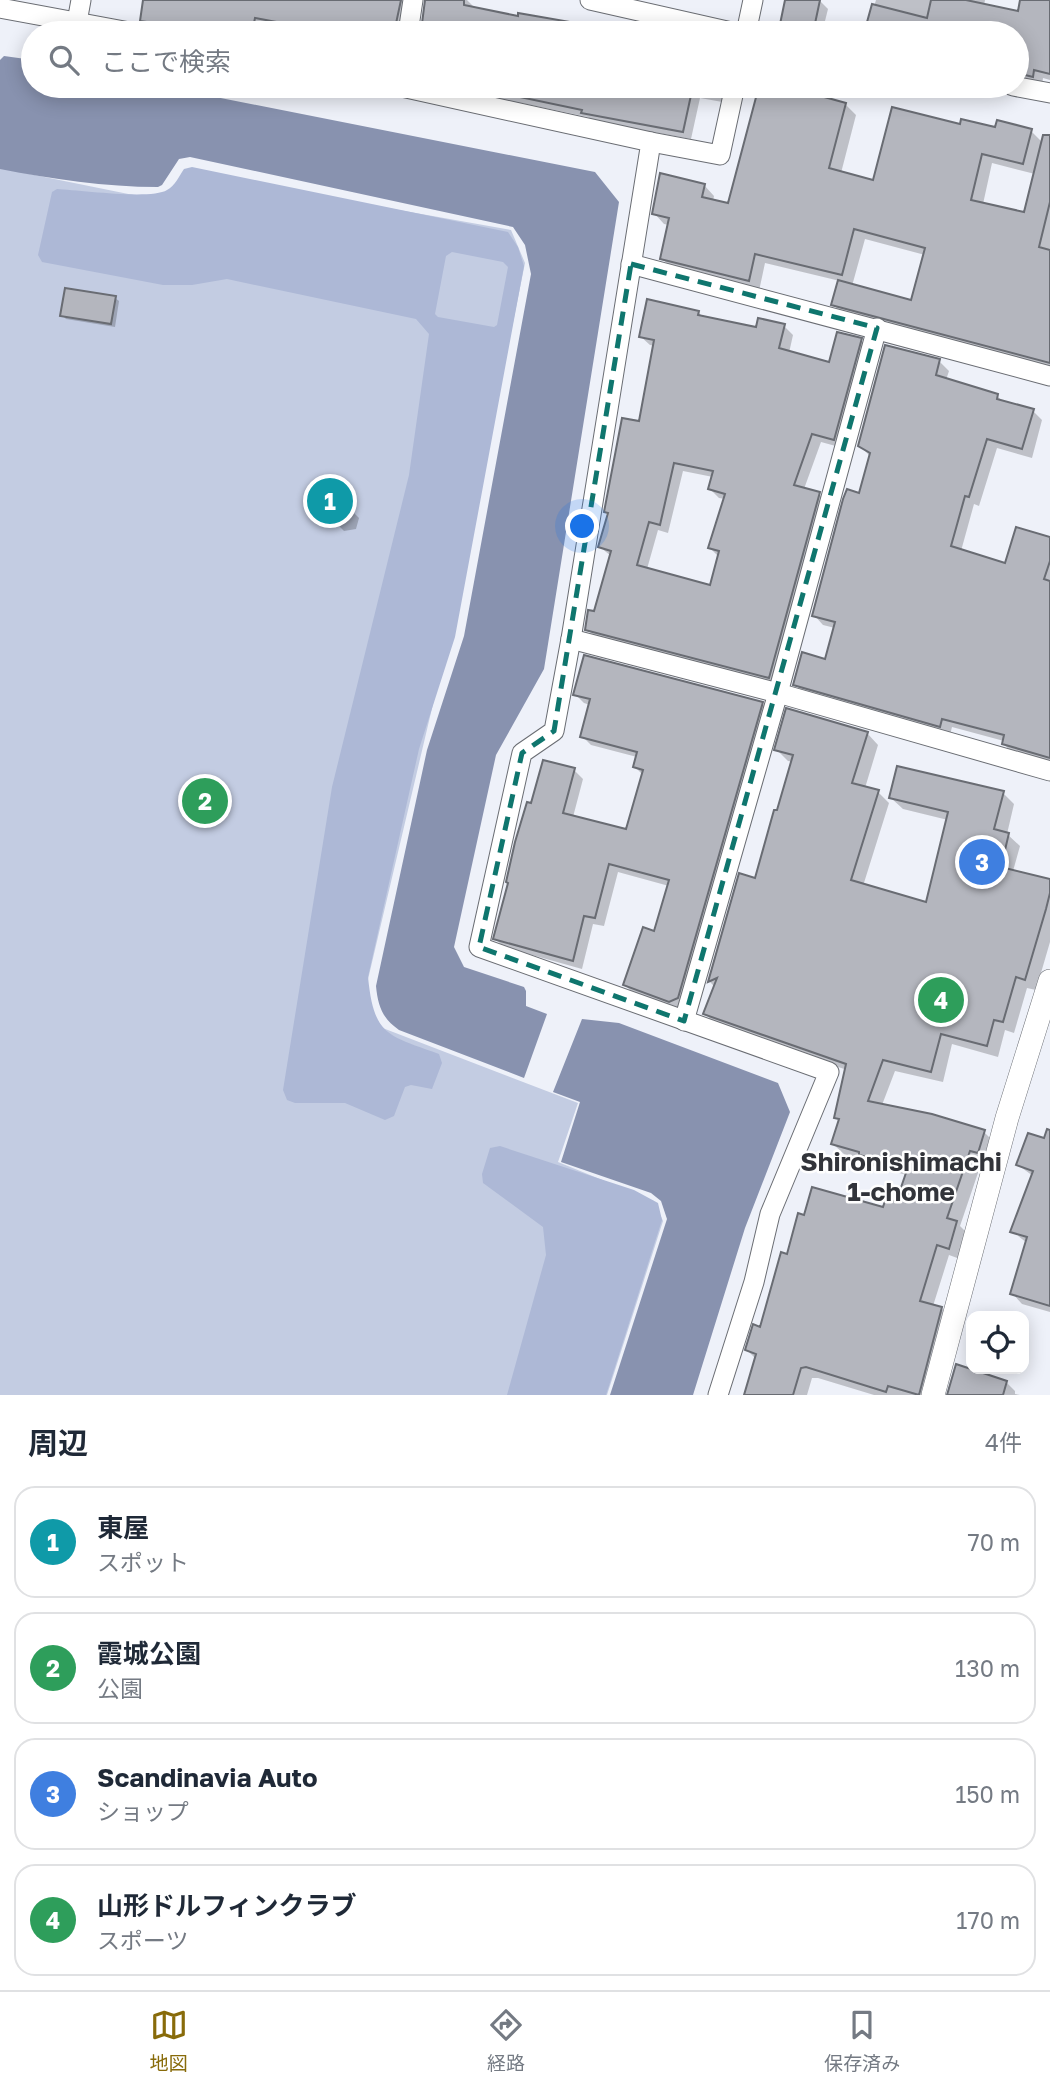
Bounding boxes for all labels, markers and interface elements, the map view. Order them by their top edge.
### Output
search box [21,21,1029,98]
icon: search [45,41,83,79]
text: ここで検索 [101,46,231,77]
pin: 1 [307,475,353,527]
your location [565,509,599,543]
pin: 2 [182,775,228,827]
pin: 3 [959,836,1005,888]
pin: 4 [918,974,964,1026]
district label: Shironishimachi 1-chome [800,1146,1002,1207]
map controls [966,1311,1029,1374]
button: locate [966,1311,1029,1374]
text: 周辺 [28,1425,88,1461]
text: 4件 [985,1428,1022,1456]
text: 東屋 [97,1512,149,1543]
text: 1 [47,1528,59,1556]
text: 70 m [967,1528,1020,1556]
text: スポット [97,1548,189,1576]
text: 霞城公園 [97,1638,201,1669]
text: 2 [46,1654,60,1682]
text: 130 m [955,1654,1020,1682]
text: 公園 [97,1674,143,1702]
text: Scandinavia Auto [97,1762,318,1793]
text: 3 [46,1780,60,1808]
text: 150 m [955,1780,1020,1808]
text: ショップ [97,1797,189,1825]
text: 山形ドルフィンクラブ [97,1890,356,1921]
text: 4 [46,1906,60,1934]
text: 170 m [956,1906,1020,1934]
text: スポーツ [97,1926,189,1954]
tab: 地図 [150,2006,188,2075]
tab: 経路 [487,2006,525,2075]
tab: 保存済み [824,2006,900,2075]

